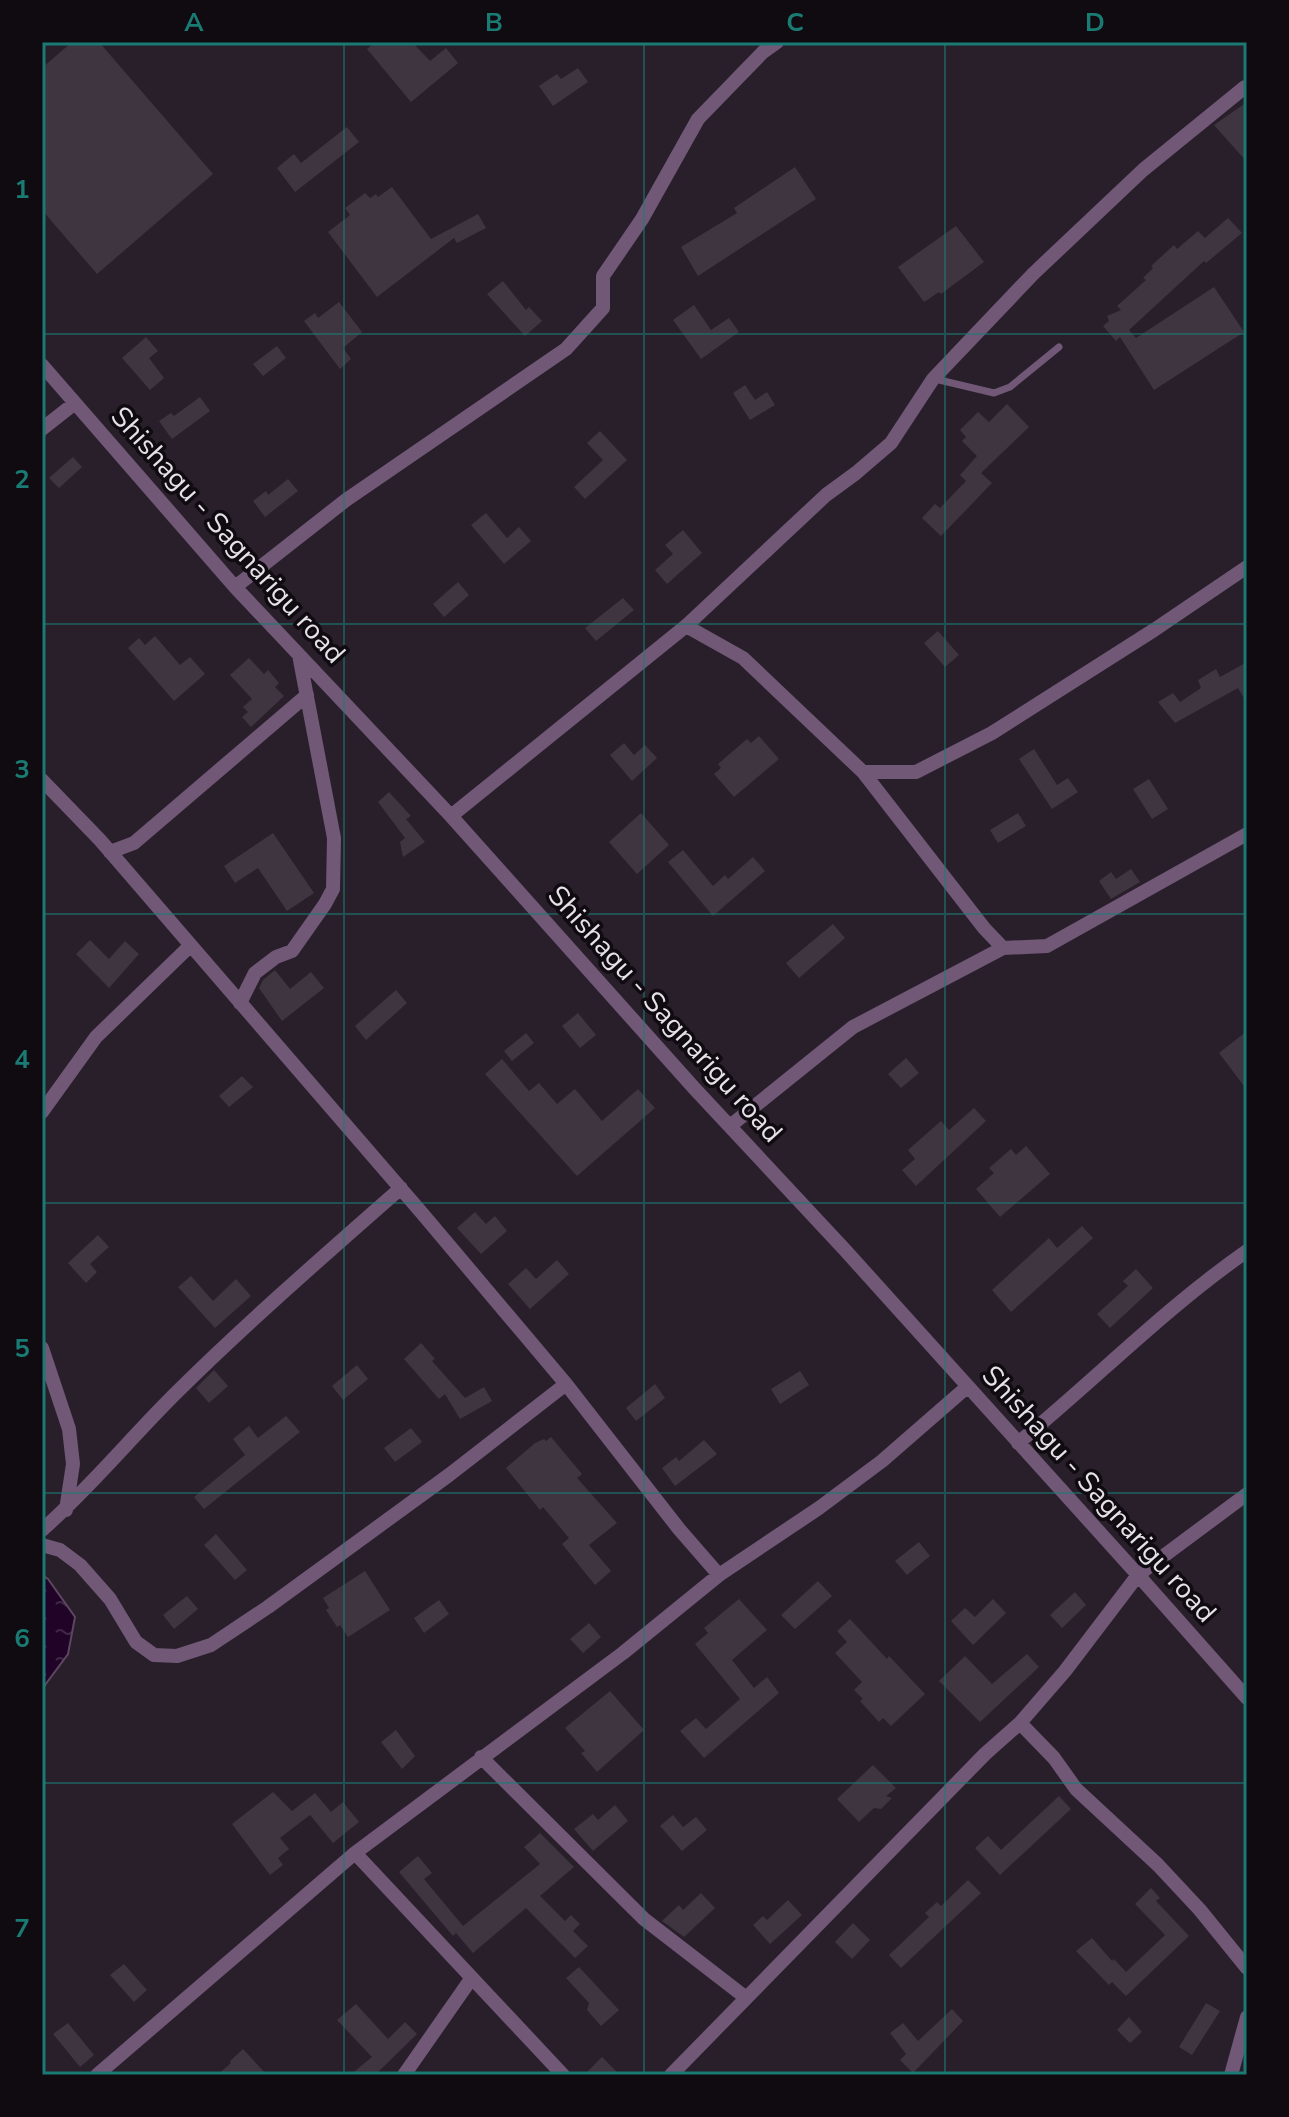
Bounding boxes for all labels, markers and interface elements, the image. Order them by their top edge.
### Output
text: A [184,5,204,40]
text: B [485,5,503,40]
text: C [786,5,804,40]
text: D [1085,5,1105,40]
text: 1 [14,172,30,207]
street label: Shishagu - Sagnarigu road [102,398,354,672]
text: 2 [14,462,30,497]
text: 3 [14,752,30,787]
street label: Shishagu - Sagnarigu road [539,877,791,1151]
text: 4 [14,1042,30,1077]
text: 5 [14,1331,30,1366]
street label: Shishagu - Sagnarigu road [973,1357,1225,1631]
text: 6 [14,1621,30,1656]
text: 7 [14,1911,30,1946]

